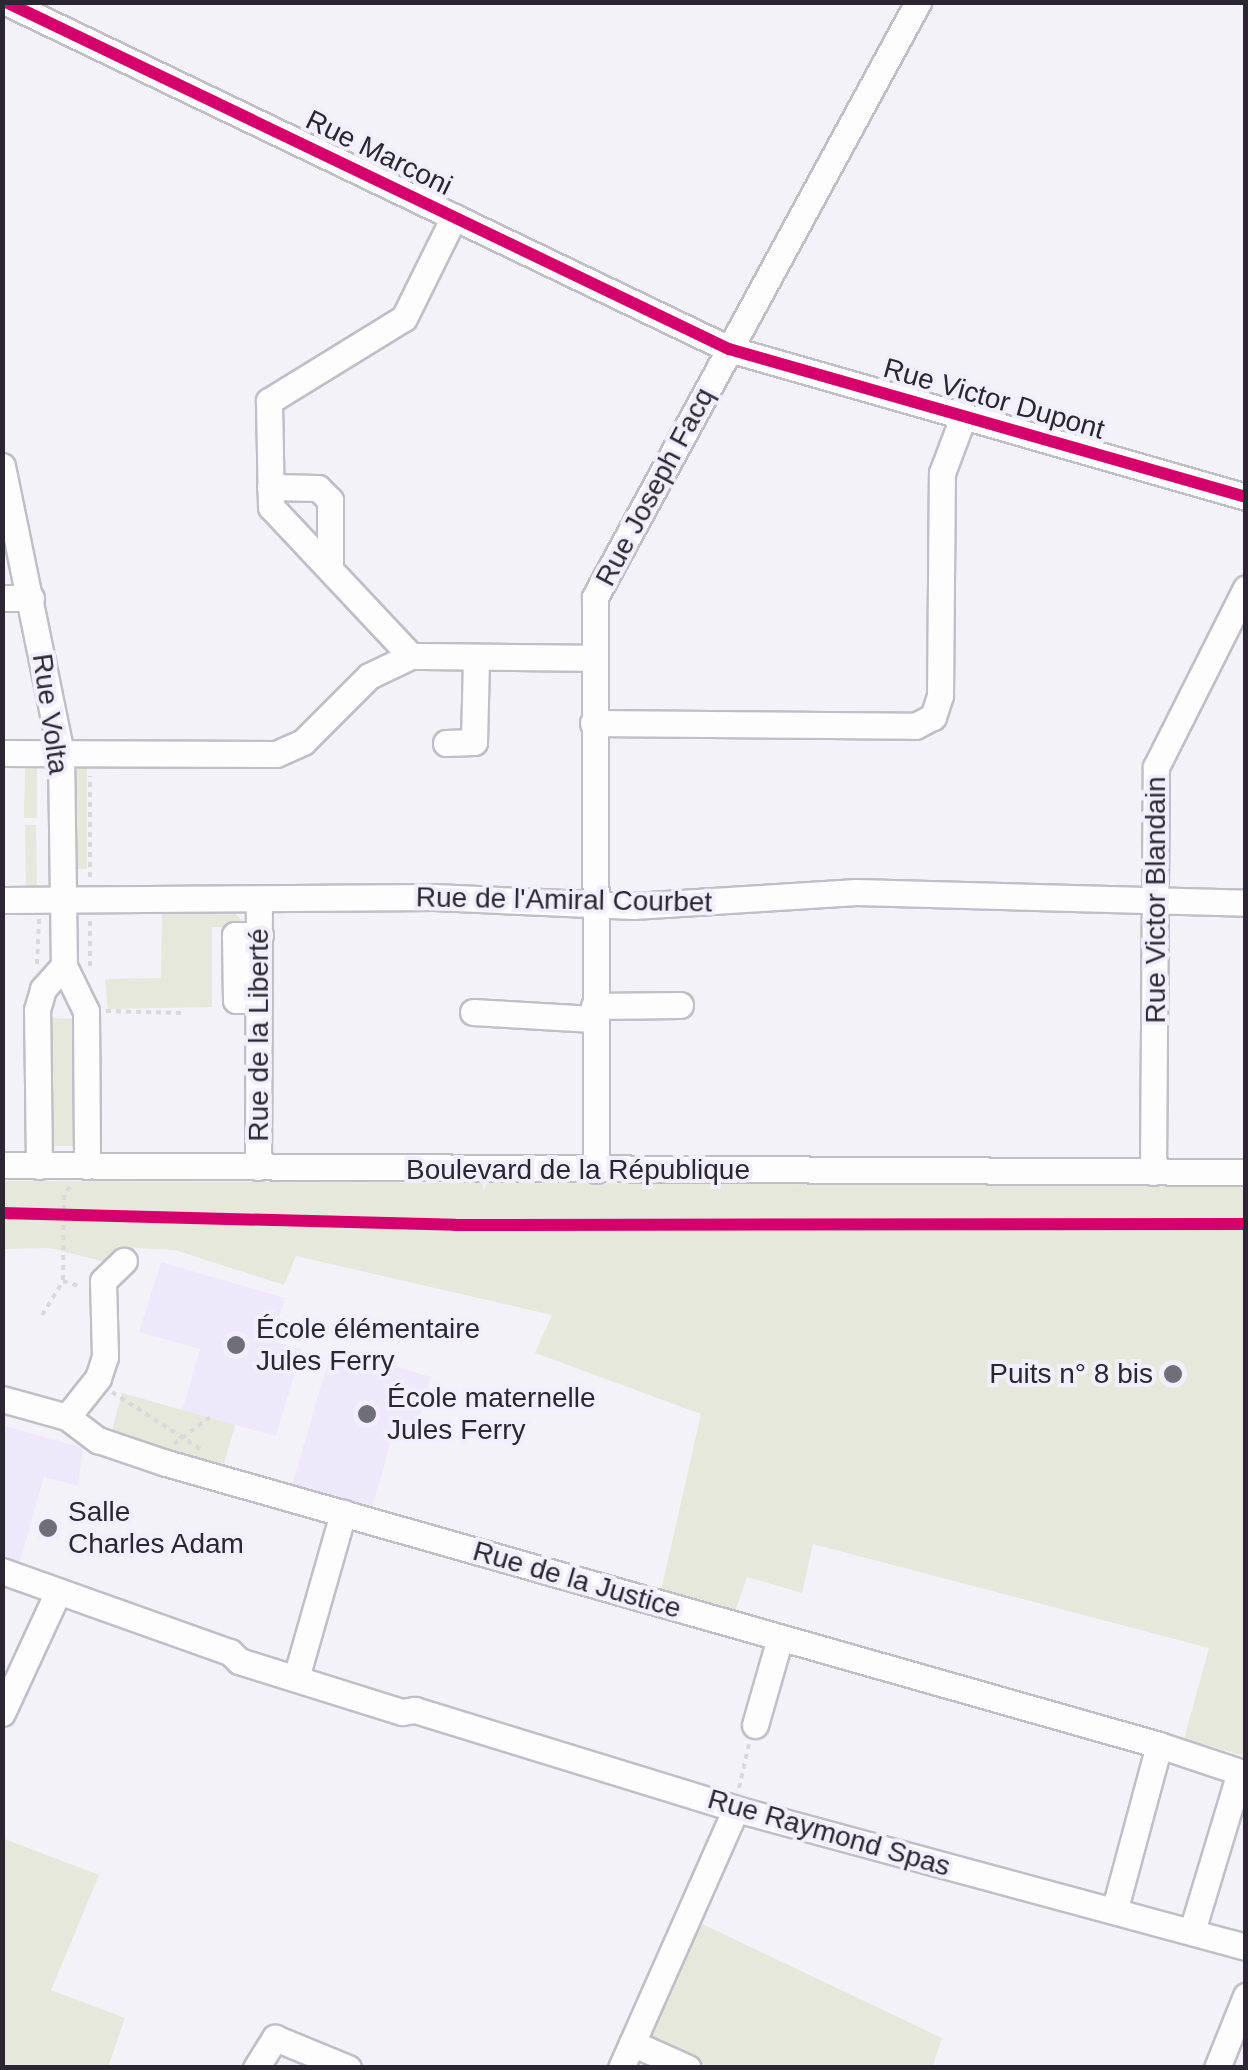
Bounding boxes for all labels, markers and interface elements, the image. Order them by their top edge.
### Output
street label: Rue Marconi [300,103,458,203]
street label: Rue Victor Dupont [880,351,1108,447]
street label: Rue Joseph Facq [589,382,721,592]
street label: Rue Volta [25,652,75,776]
street label: Rue Victor Blandain [1139,777,1173,1023]
street label: Rue de l'Amiral Courbet [416,881,712,919]
street label: Rue de la Liberté [242,928,276,1142]
street label: Boulevard de la République [406,1153,750,1187]
place label: École élémentaire Jules Ferry [256,1312,480,1378]
marker: École élémentaire Jules Ferry [225,1334,247,1356]
place label: Puits n° 8 bis [989,1357,1153,1391]
marker: Puits n° 8 bis [1162,1363,1184,1385]
place label: École maternelle Jules Ferry [387,1381,596,1447]
marker: École maternelle Jules Ferry [356,1403,378,1425]
place label: Salle Charles Adam [68,1495,245,1561]
marker: Salle Charles Adam [37,1517,59,1539]
street label: Rue de la Justice [469,1534,685,1626]
street label: Rue Raymond Spas [704,1782,954,1884]

